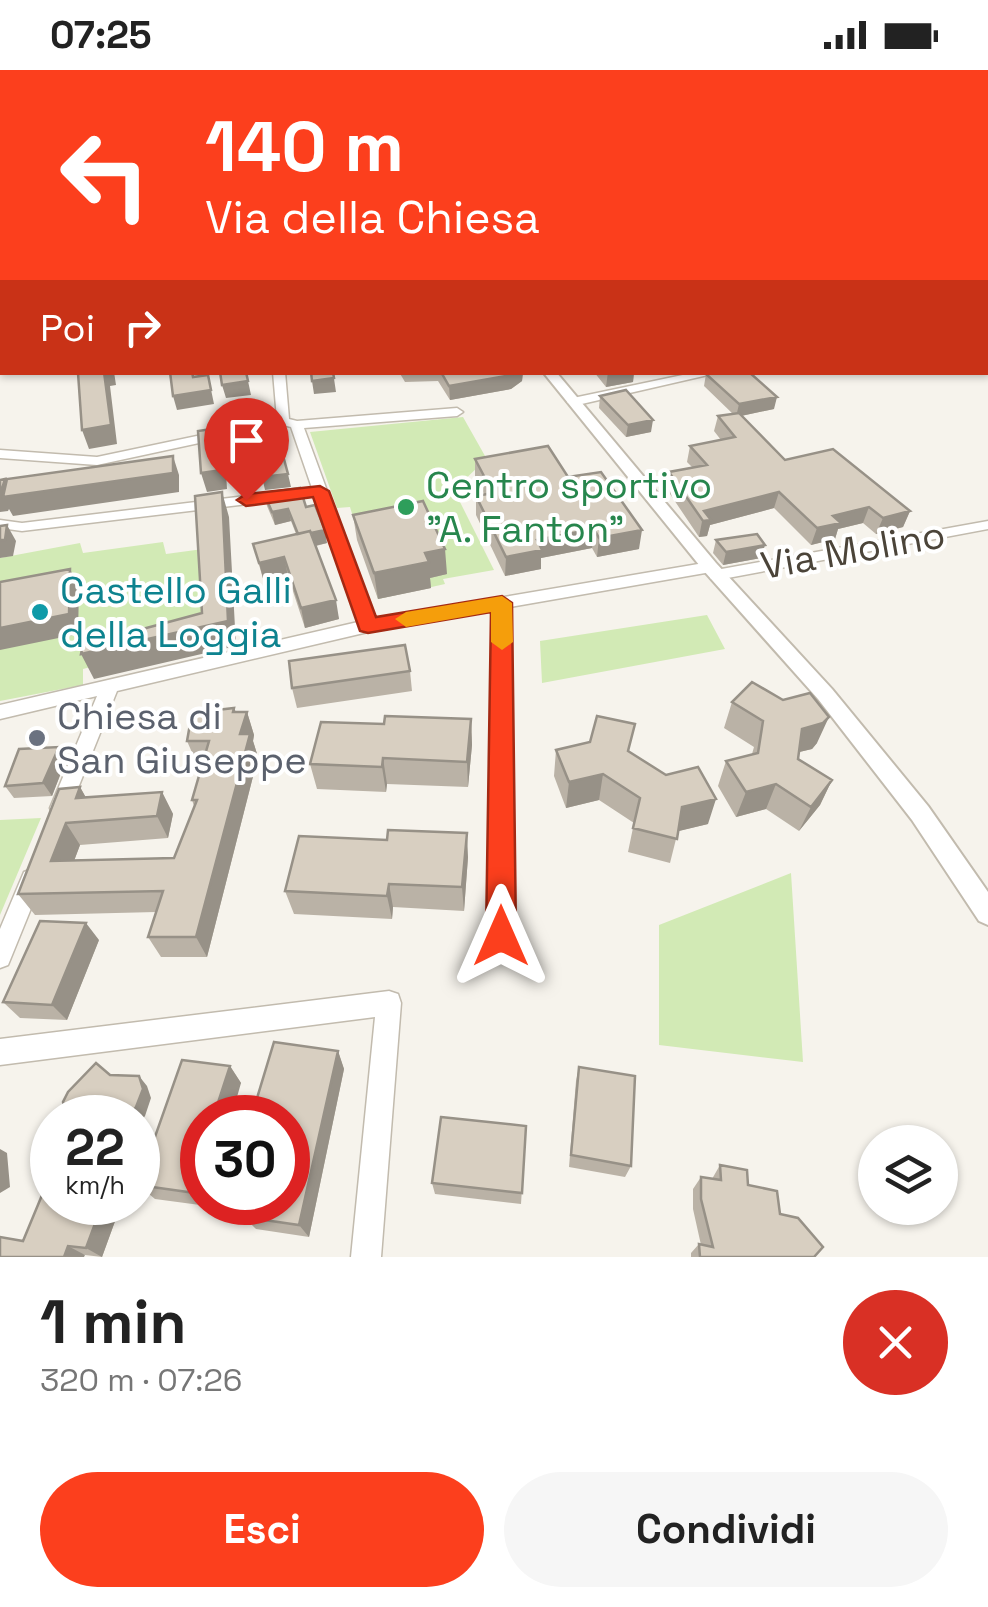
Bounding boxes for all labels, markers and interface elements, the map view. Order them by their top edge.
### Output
text: 07:25 [50,11,152,59]
text: 140 m [205,102,404,191]
icon: left [40,110,170,240]
text: Via della Chiesa [205,189,540,246]
icon: right [115,300,170,355]
text: Poi [40,304,95,352]
pin [204,398,289,501]
icon: arrive [219,413,274,468]
place label: Centro sportivo "A. Fanton" [426,461,712,553]
marker: Centro sportivo "A. Fanton" [395,496,417,518]
street label: Via Molino [757,510,949,590]
place label: Castello Galli della Loggia [60,566,292,658]
marker: Castello Galli della Loggia [29,601,51,623]
place label: Chiesa di San Giuseppe [57,692,307,784]
marker: Chiesa di San Giuseppe [26,727,48,749]
position arrow [449,884,553,988]
speed limit sign: 30 [180,1095,310,1225]
text: 22 [65,1116,125,1180]
map controls [858,1125,958,1225]
button: layers [858,1125,958,1225]
text: km/h [65,1169,125,1201]
text: 1 min [40,1284,187,1361]
button: close [843,1290,948,1395]
text: 320 m · 07:26 [40,1360,242,1400]
button: Esci [40,1472,484,1587]
button: Condividi [504,1472,948,1587]

